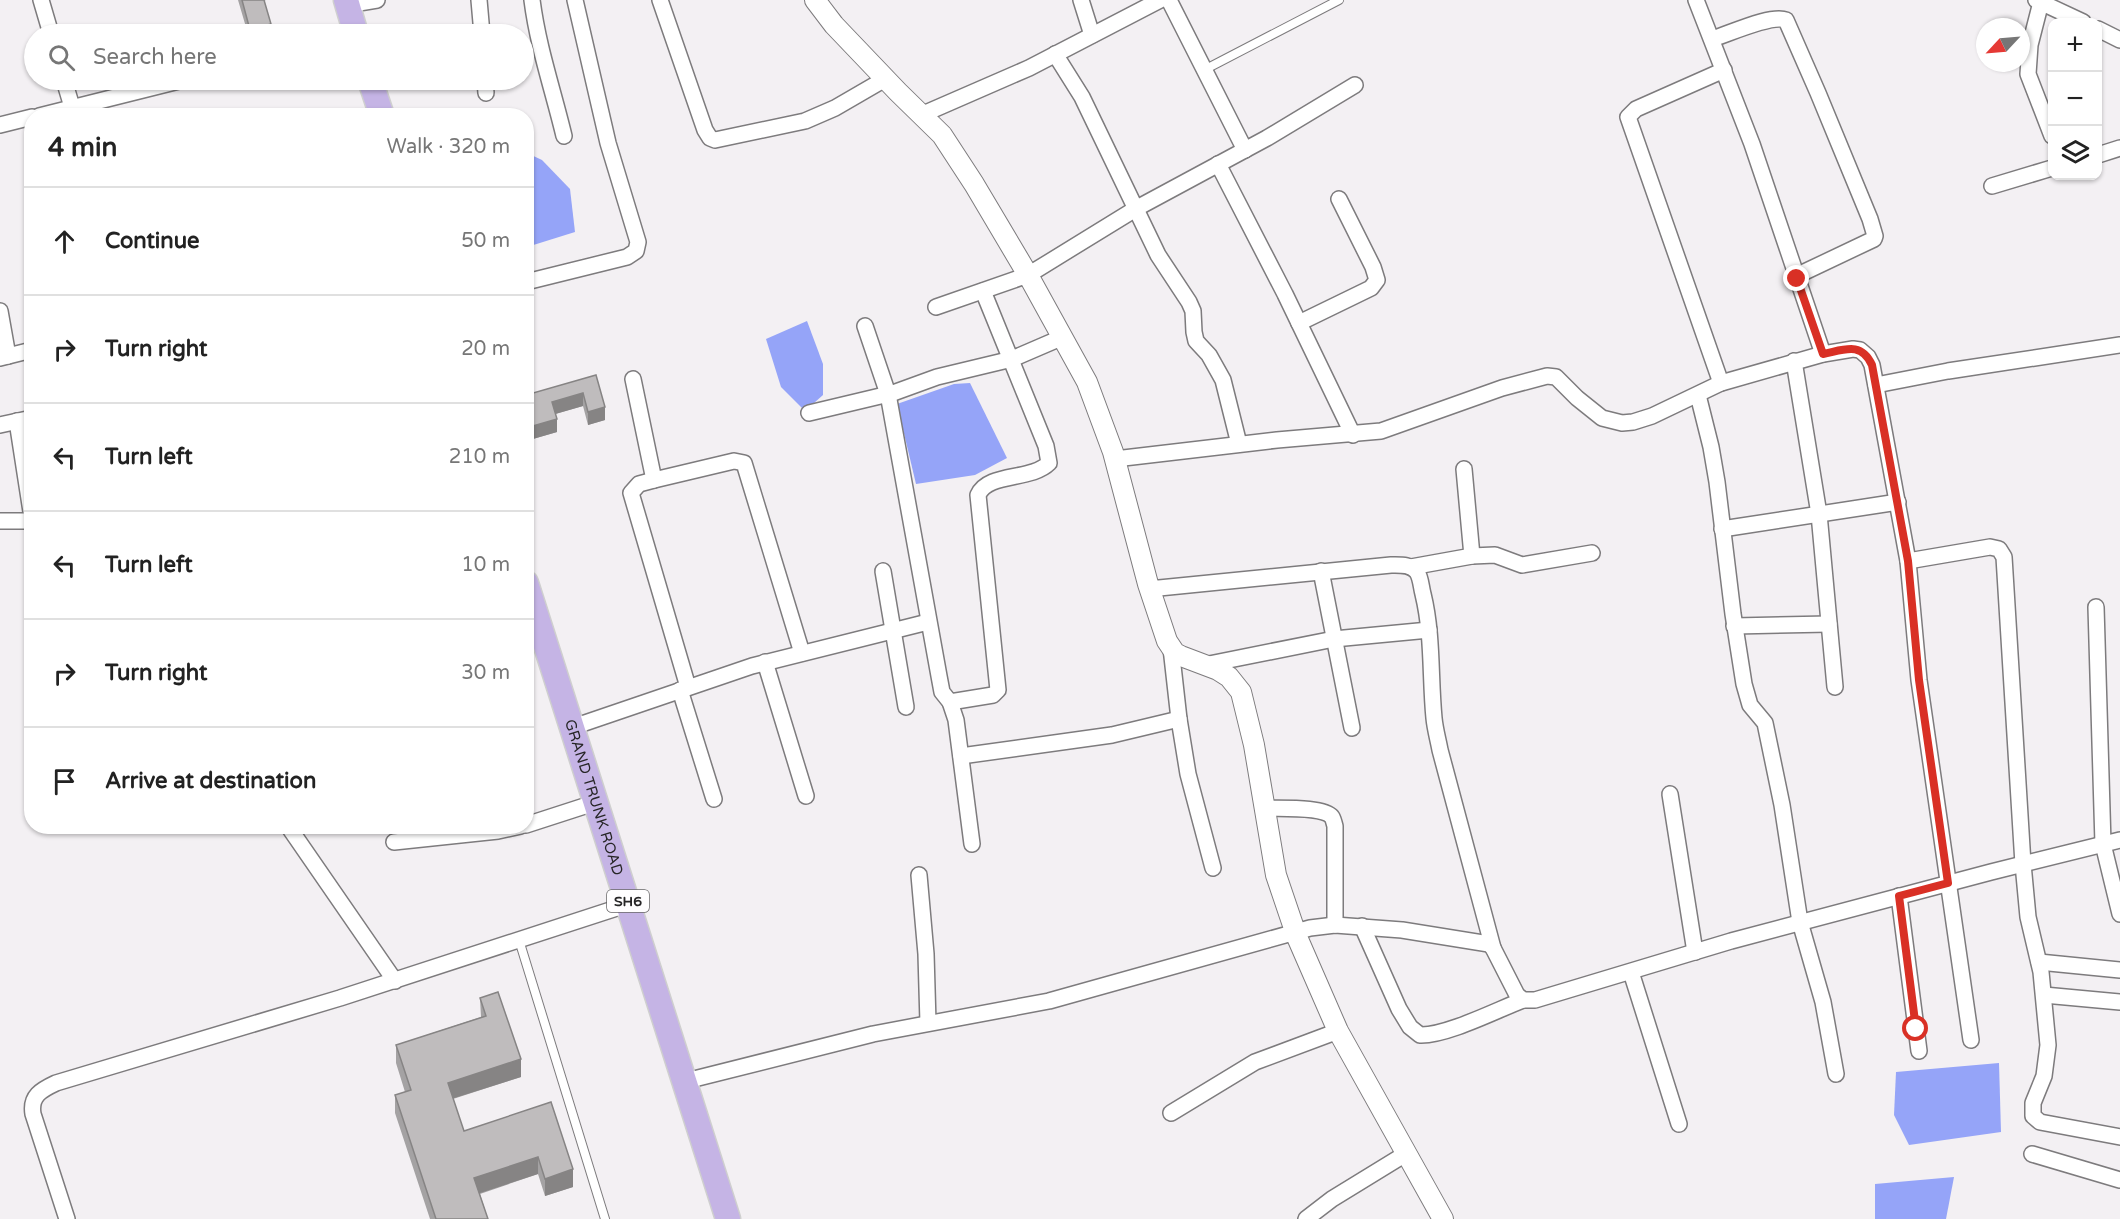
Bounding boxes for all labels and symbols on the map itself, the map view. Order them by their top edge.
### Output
north arrow [1976,18,2030,72]
route end [1783,265,1809,291]
street label: GRAND TRUNK ROAD [561,717,627,878]
road number: SH6 [607,890,649,912]
route start [1902,1015,1928,1041]

